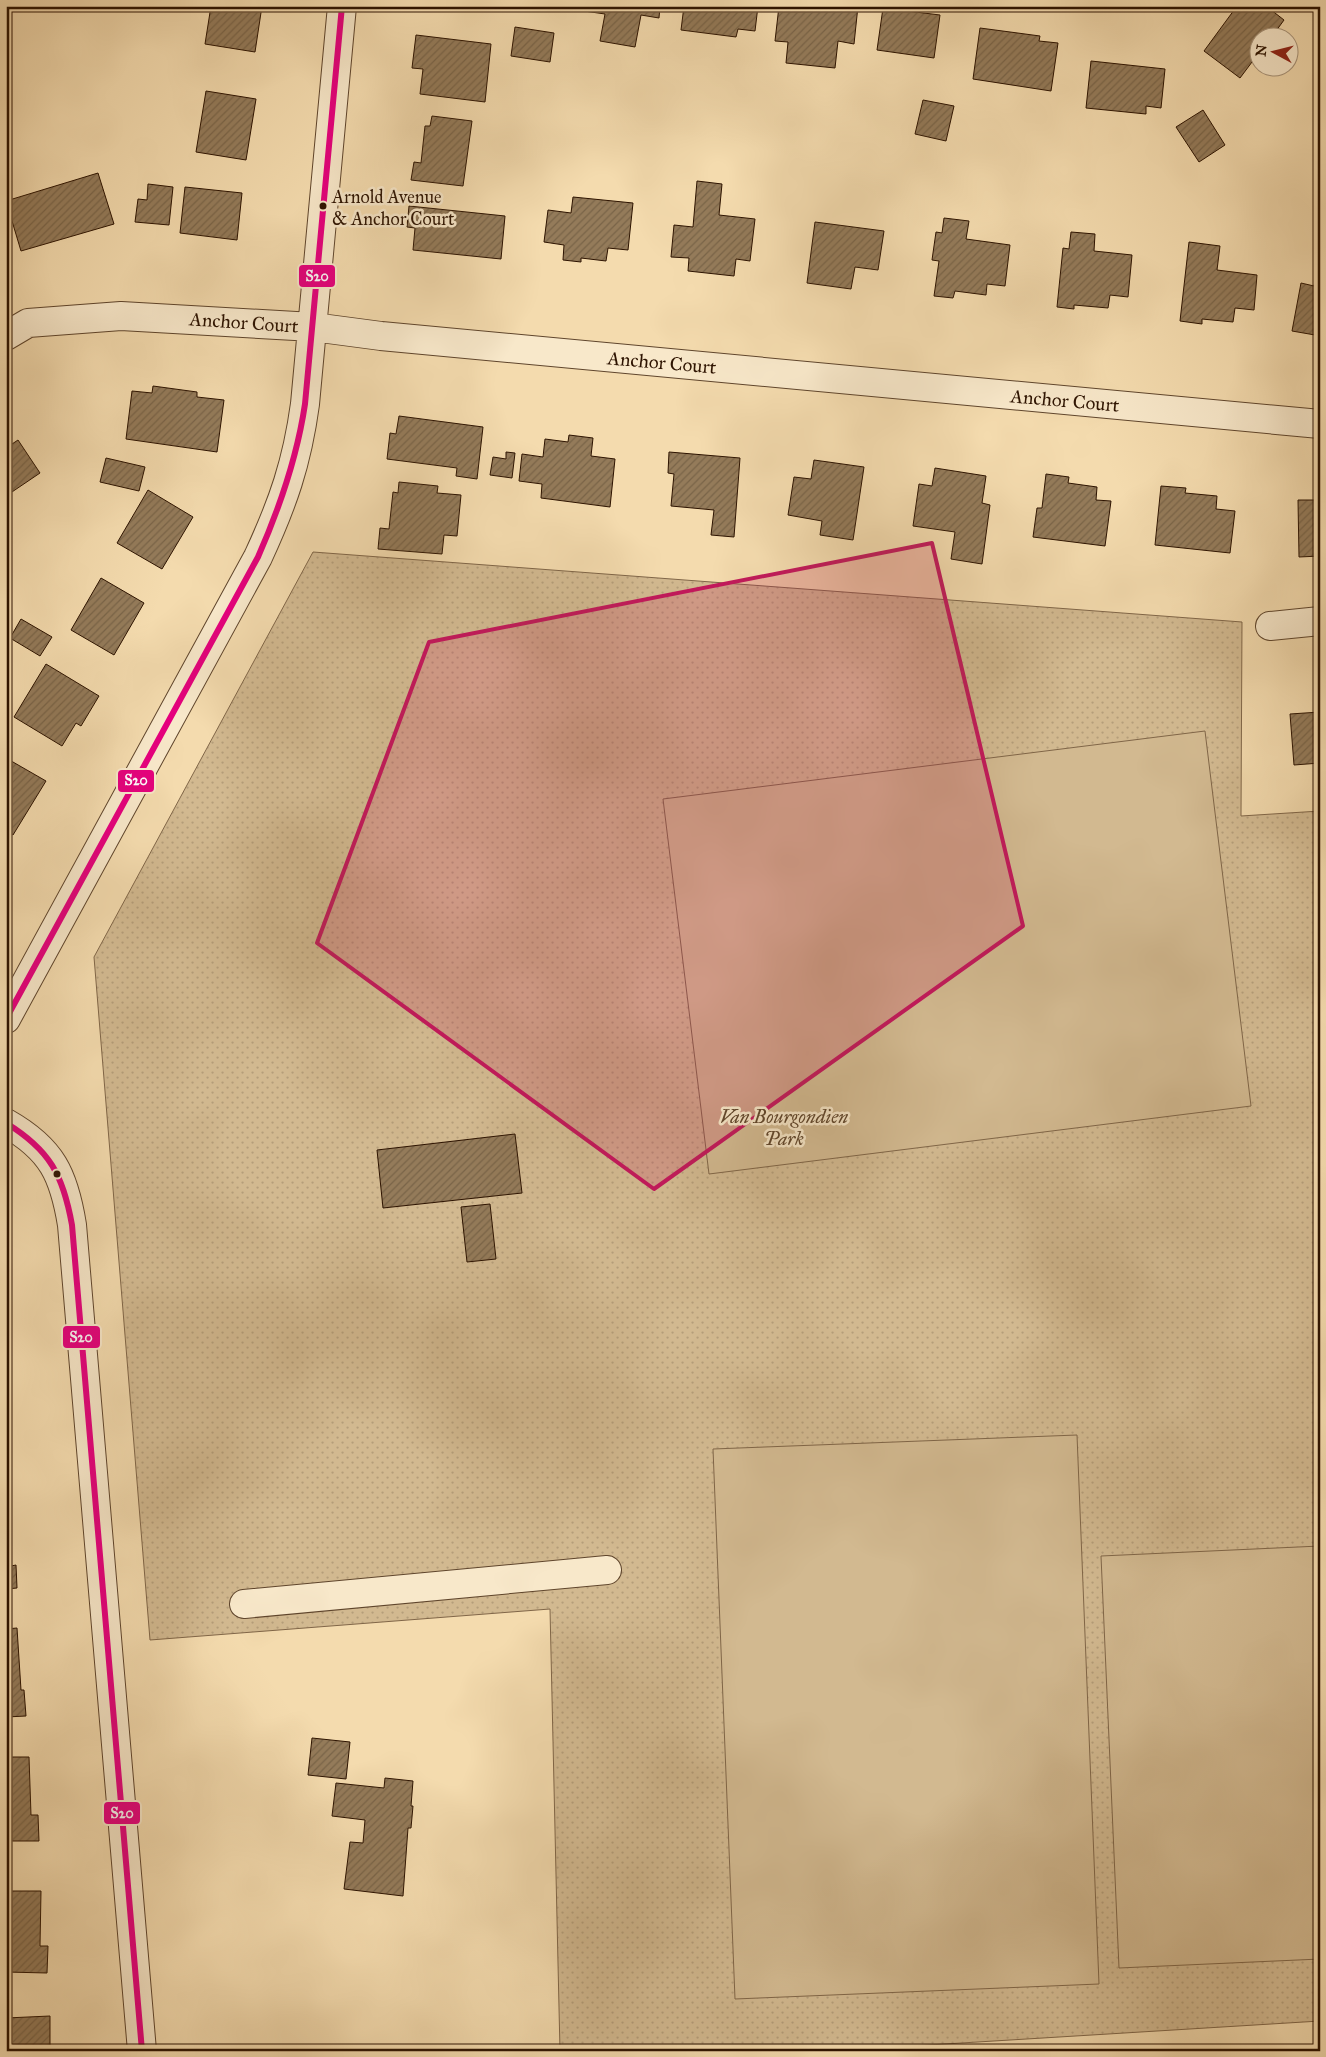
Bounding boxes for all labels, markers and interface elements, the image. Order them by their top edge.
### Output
north arrow [1248,28,1298,78]
text: N [1252,43,1271,57]
place label: Arnold Avenue & Anchor Court [331,186,455,230]
marker: Arnold Avenue & Anchor Court [318,201,328,211]
line badge: S20 [298,264,336,288]
text: S20 [305,268,329,285]
street label: Anchor Court [188,307,299,338]
street label: Anchor Court [606,346,718,379]
street label: Anchor Court [1009,384,1121,417]
line badge: S20 [117,769,155,793]
text: S20 [124,772,148,789]
park label: Van Bourgondien Park [720,1105,848,1150]
unlabelled marker [52,1169,62,1179]
line badge: S20 [62,1325,101,1349]
text: S20 [69,1329,93,1346]
line badge: S20 [103,1801,141,1825]
text: S20 [110,1805,134,1822]

